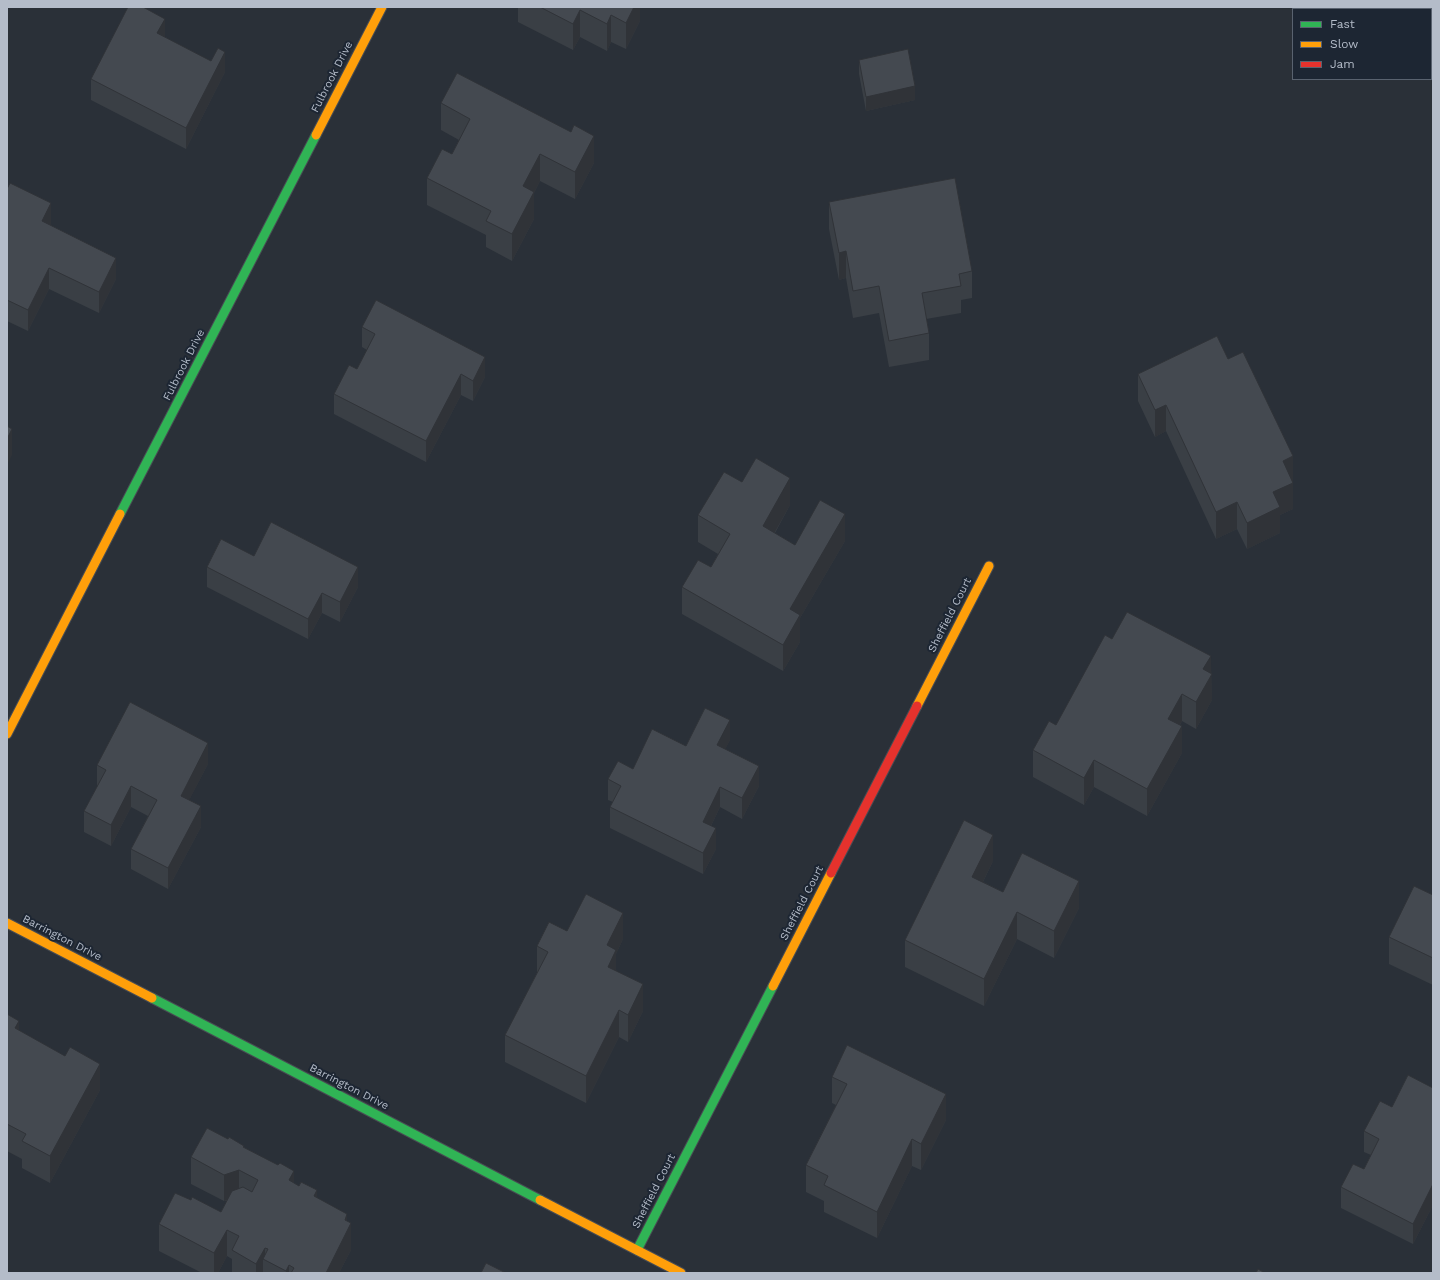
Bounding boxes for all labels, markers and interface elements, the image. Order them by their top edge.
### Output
legend [1292,8,1432,80]
text: Fast [1330,17,1355,31]
text: Slow [1330,37,1358,51]
street label: Fulbrook Drive [308,39,356,115]
text: Jam [1330,57,1355,71]
street label: Fulbrook Drive [160,327,208,403]
street label: Sheffield Court [926,576,974,654]
street label: Sheffield Court [778,864,826,942]
street label: Barrington Drive [20,912,104,964]
street label: Barrington Drive [307,1061,391,1113]
street label: Sheffield Court [630,1152,678,1230]

